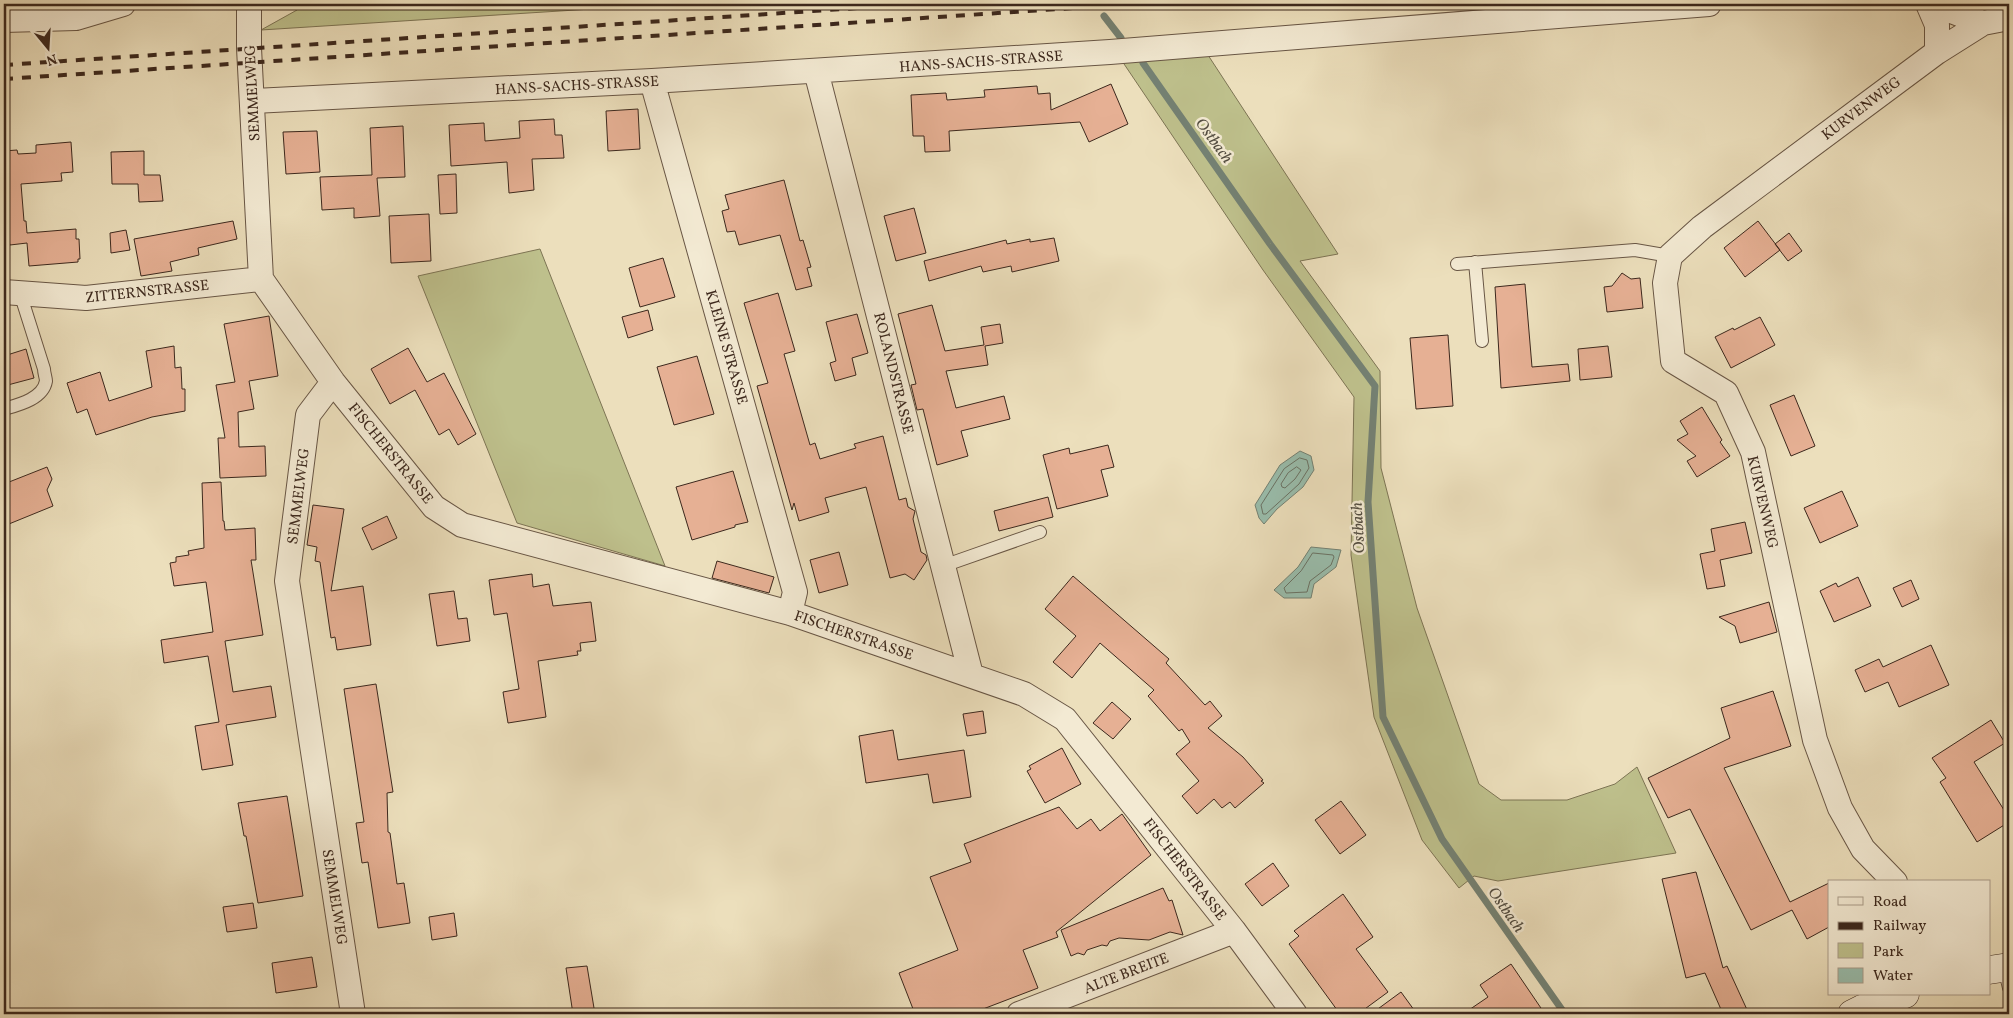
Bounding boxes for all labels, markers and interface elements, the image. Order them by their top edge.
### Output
north arrow [22,22,72,72]
street label: SEMMELWEG [240,44,267,142]
street label: HANS-SACHS-STRASSE [898,46,1064,79]
text: N [44,48,59,70]
street label: HANS-SACHS-STRASSE [495,72,660,101]
street label: KURVENWEG [1818,72,1906,146]
water label: Ostbach [1189,114,1237,168]
street label: ZITTERNSTRASSE [84,276,210,309]
street label: KLEINE STRASSE [699,288,752,407]
street label: ROLANDSTRASSE [867,310,918,436]
street label: FISCHERSTRASSE [342,399,437,509]
street label: SEMMELWEG [283,447,316,545]
street label: KURVENWEG [1741,454,1782,551]
water label: Ostbach [1347,502,1371,554]
street label: FISCHERSTRASSE [791,606,916,667]
street label: FISCHERSTRASSE [1137,814,1231,926]
street label: SEMMELWEG [316,848,351,947]
legend [1828,880,1990,996]
water label: Ostbach [1482,883,1529,937]
text: Road [1873,892,1907,913]
text: Railway [1873,916,1926,937]
text: Park [1873,942,1904,963]
street label: ALTE BREITE [1081,949,1172,1000]
text: Water [1873,966,1913,987]

